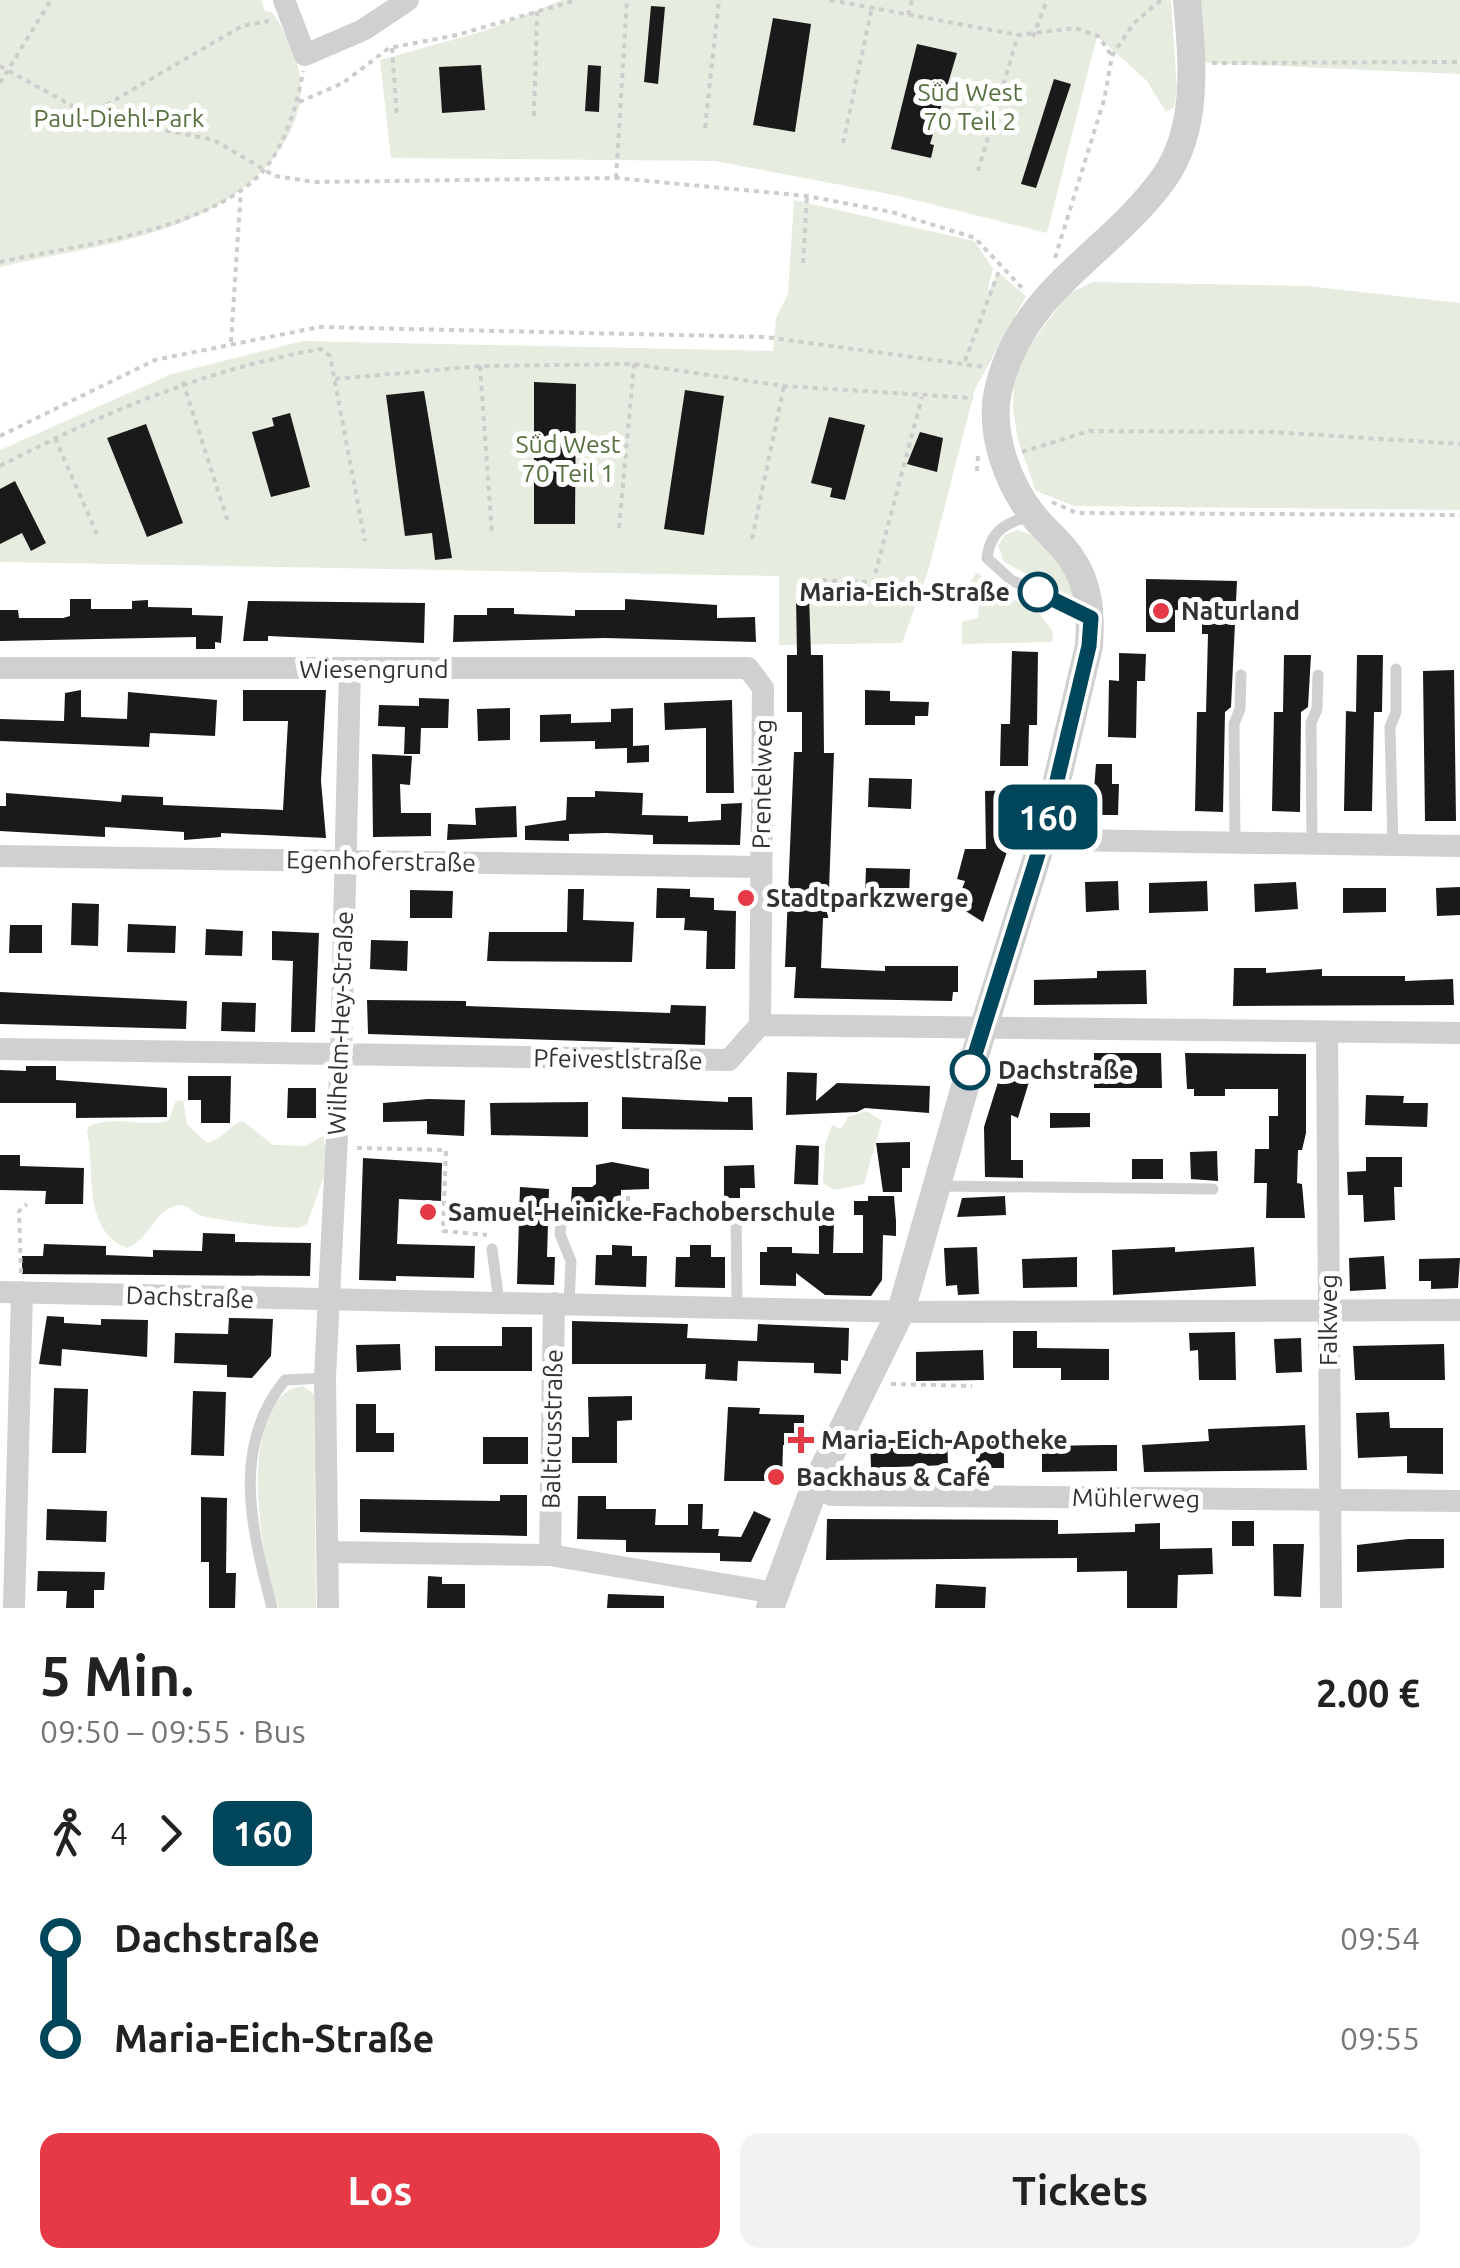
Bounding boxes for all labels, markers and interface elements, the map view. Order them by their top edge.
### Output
park label: Süd West 70 Teil 2 [918,78,1023,135]
park label: Paul-Diehl-Park [34,104,205,132]
park label: Süd West 70 Teil 1 [516,430,621,487]
marker: Maria-Eich-Straße [1019,573,1057,611]
place label: Maria-Eich-Straße [799,578,1010,606]
place label: Naturland [1181,597,1300,625]
marker: Naturland [1150,600,1172,622]
street label: Wiesengrund [299,655,449,683]
street label: Prentelweg [747,719,777,849]
line badge: 160 [990,784,1106,850]
text: 160 [1018,797,1078,837]
street label: Egenhoferstraße [286,845,476,877]
place label: Stadtparkzwerge [766,884,969,912]
marker: Stadtparkzwerge [735,887,757,909]
street label: Wilhelm-Hey-Straße [322,910,358,1136]
street label: Pfeivestlstraße [533,1044,703,1074]
marker: Dachstraße [951,1051,989,1089]
place label: Dachstraße [998,1056,1133,1084]
place label: Samuel-Heinicke-Fachoberschule [448,1198,835,1226]
marker: Samuel-Heinicke-Fachoberschule [417,1201,439,1223]
street label: Falkweg [1314,1274,1342,1366]
street label: Dachstraße [125,1281,255,1313]
street label: Balticusstraße [537,1349,567,1509]
place label: Maria-Eich-Apotheke [821,1426,1068,1454]
marker: Maria-Eich-Apotheke [790,1429,812,1451]
place label: Backhaus & Café [796,1463,991,1491]
marker: Backhaus & Café [765,1466,787,1488]
street label: Mühlerweg [1072,1483,1200,1513]
text: 5 Min. [40,1645,194,1706]
text: 2.00 € [1316,1672,1420,1714]
text: 09:50 – 09:55 · Bus [40,1713,306,1749]
icon: walk [40,1806,95,1861]
icon: forward [143,1806,198,1861]
text: 160 [233,1813,292,1853]
text: 4 [110,1815,128,1851]
text: Dachstraße [114,1917,320,1959]
text: 09:54 [1340,1920,1420,1956]
text: Maria-Eich-Straße [114,2017,435,2059]
text: 09:55 [1340,2020,1420,2056]
button: Los [40,2133,720,2248]
button: Tickets [740,2133,1420,2248]

